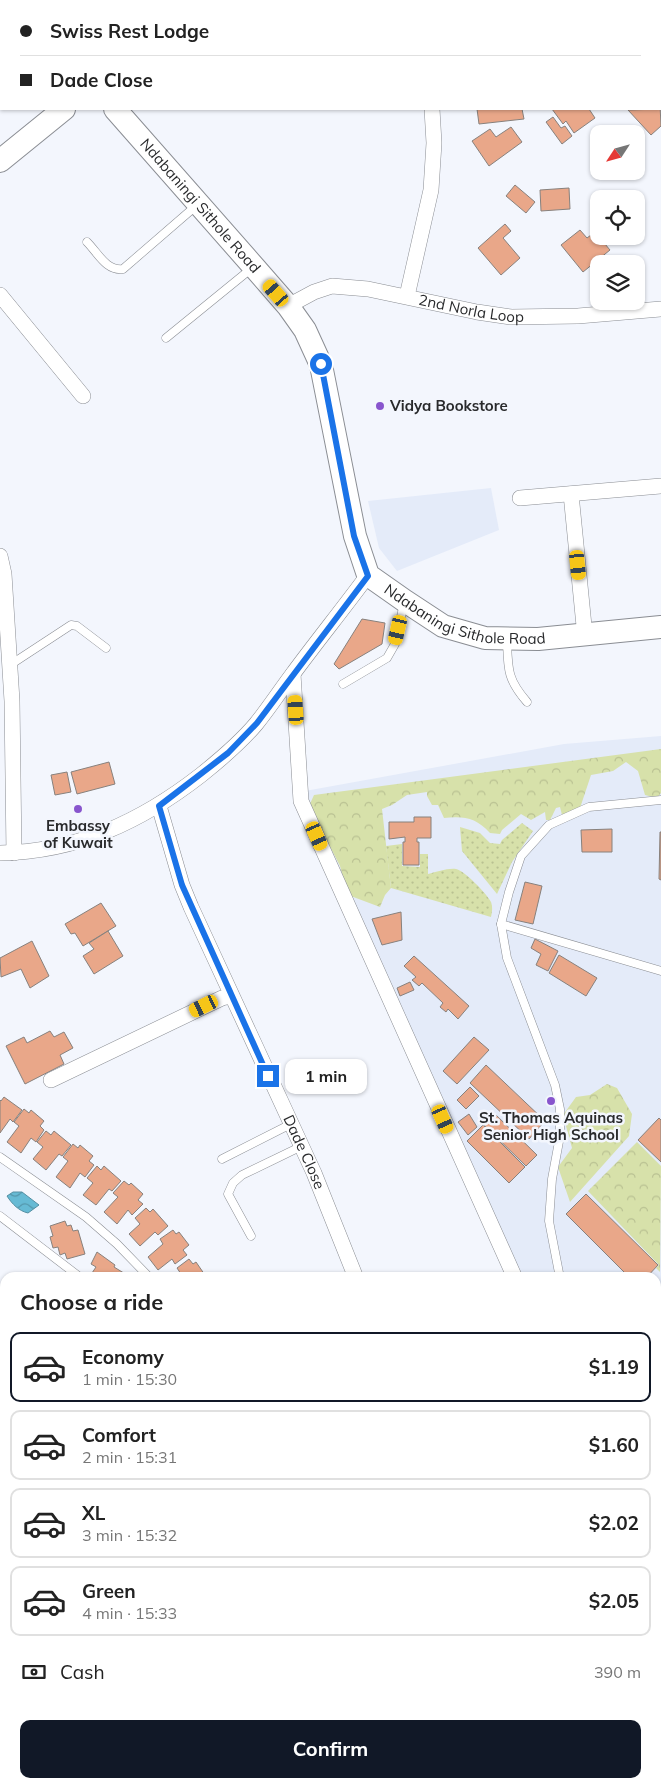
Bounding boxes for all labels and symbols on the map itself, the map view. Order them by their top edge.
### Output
north arrow [590,125,645,180]
street label: Ndabaningi Sithole Road [136,134,265,277]
car [260,277,291,309]
street label: 2nd Norla Loop [417,290,524,326]
route start [310,353,332,375]
place label: Vidya Bookstore [389,396,508,415]
marker: Vidya Bookstore [374,400,386,412]
car [568,549,587,581]
street label: Ndabaningi Sithole Road [381,579,546,648]
car [387,614,408,646]
car [287,695,304,725]
marker: Embassy of Kuwait [72,803,84,815]
place label: Embassy of Kuwait [43,816,113,852]
car [304,819,329,853]
car [187,993,220,1019]
callout: 1 min [286,1058,368,1094]
route end [257,1065,279,1087]
marker: St. Thomas Aquinas Senior High School [545,1095,557,1107]
car [430,1102,455,1136]
place label: St. Thomas Aquinas Senior High School [479,1108,623,1144]
street label: Dade Close [279,1112,329,1192]

